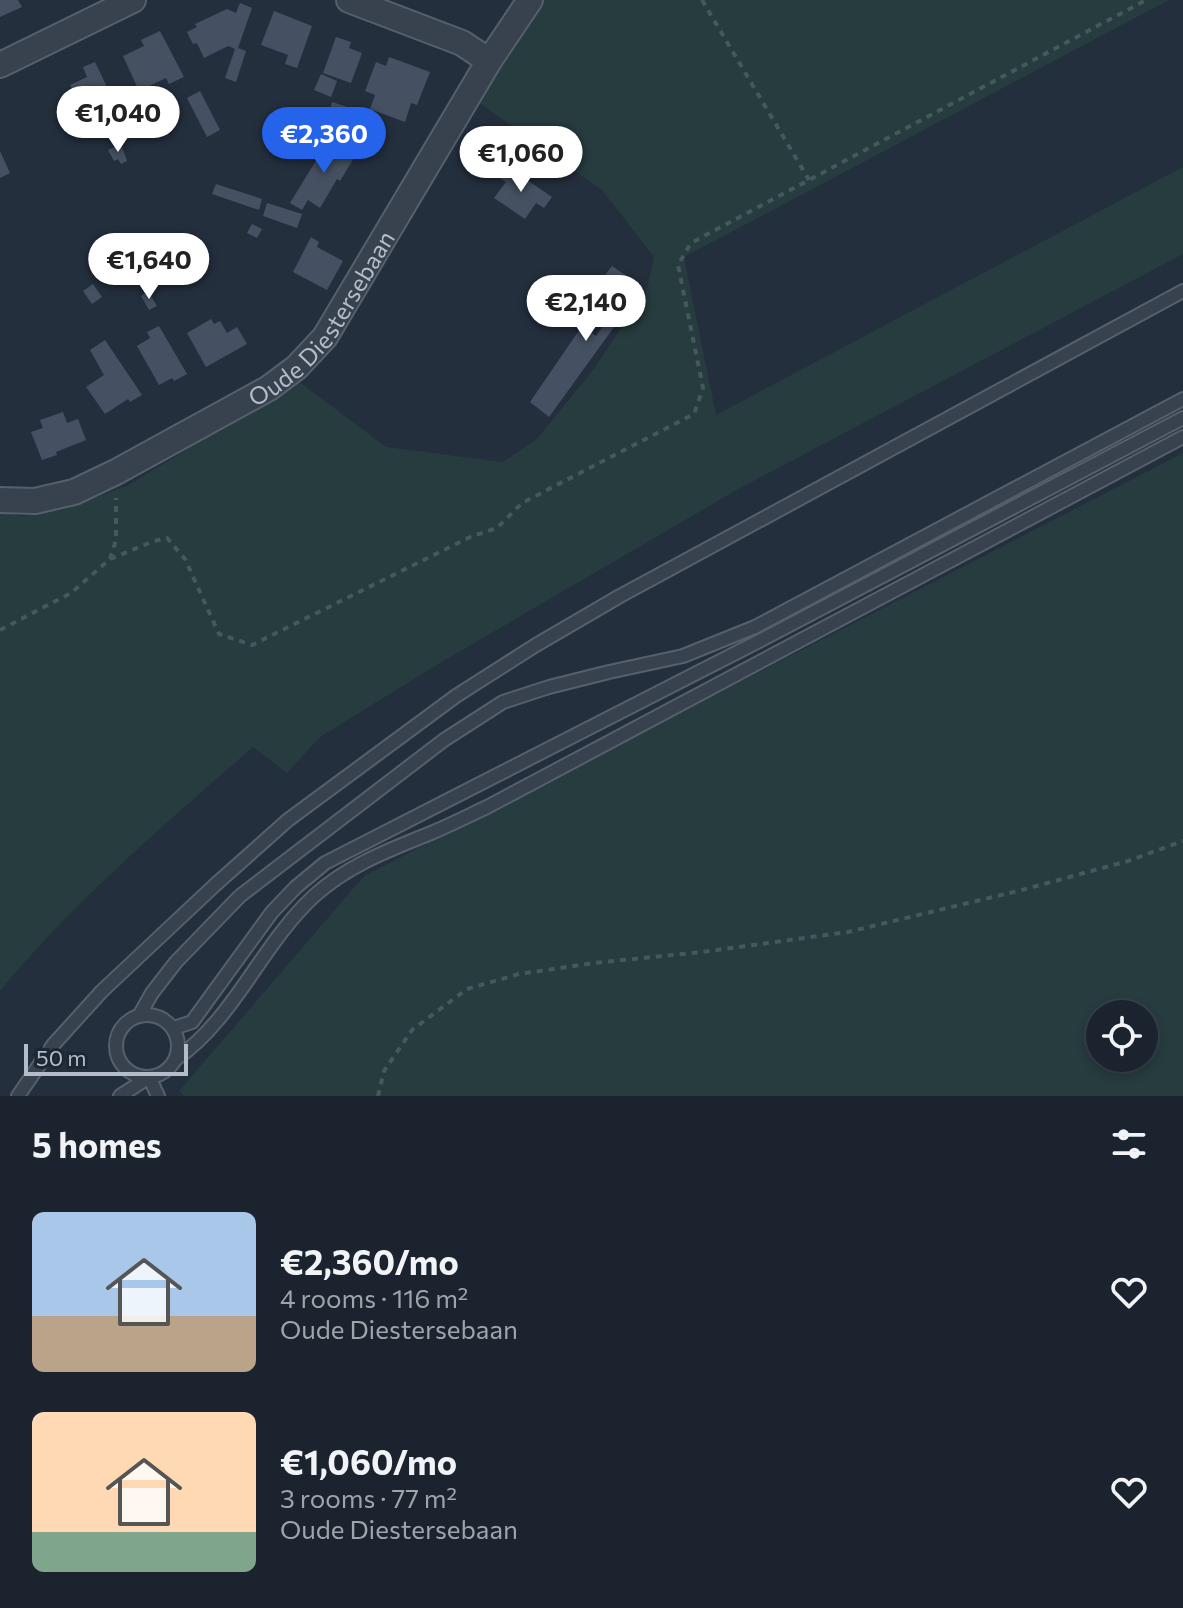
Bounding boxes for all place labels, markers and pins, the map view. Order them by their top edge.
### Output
pin: €1,040 [53,86,183,154]
pin: €2,360 [259,107,389,175]
pin: €1,060 [456,126,586,194]
pin: €1,640 [84,233,214,301]
pin: €2,140 [521,275,651,343]

